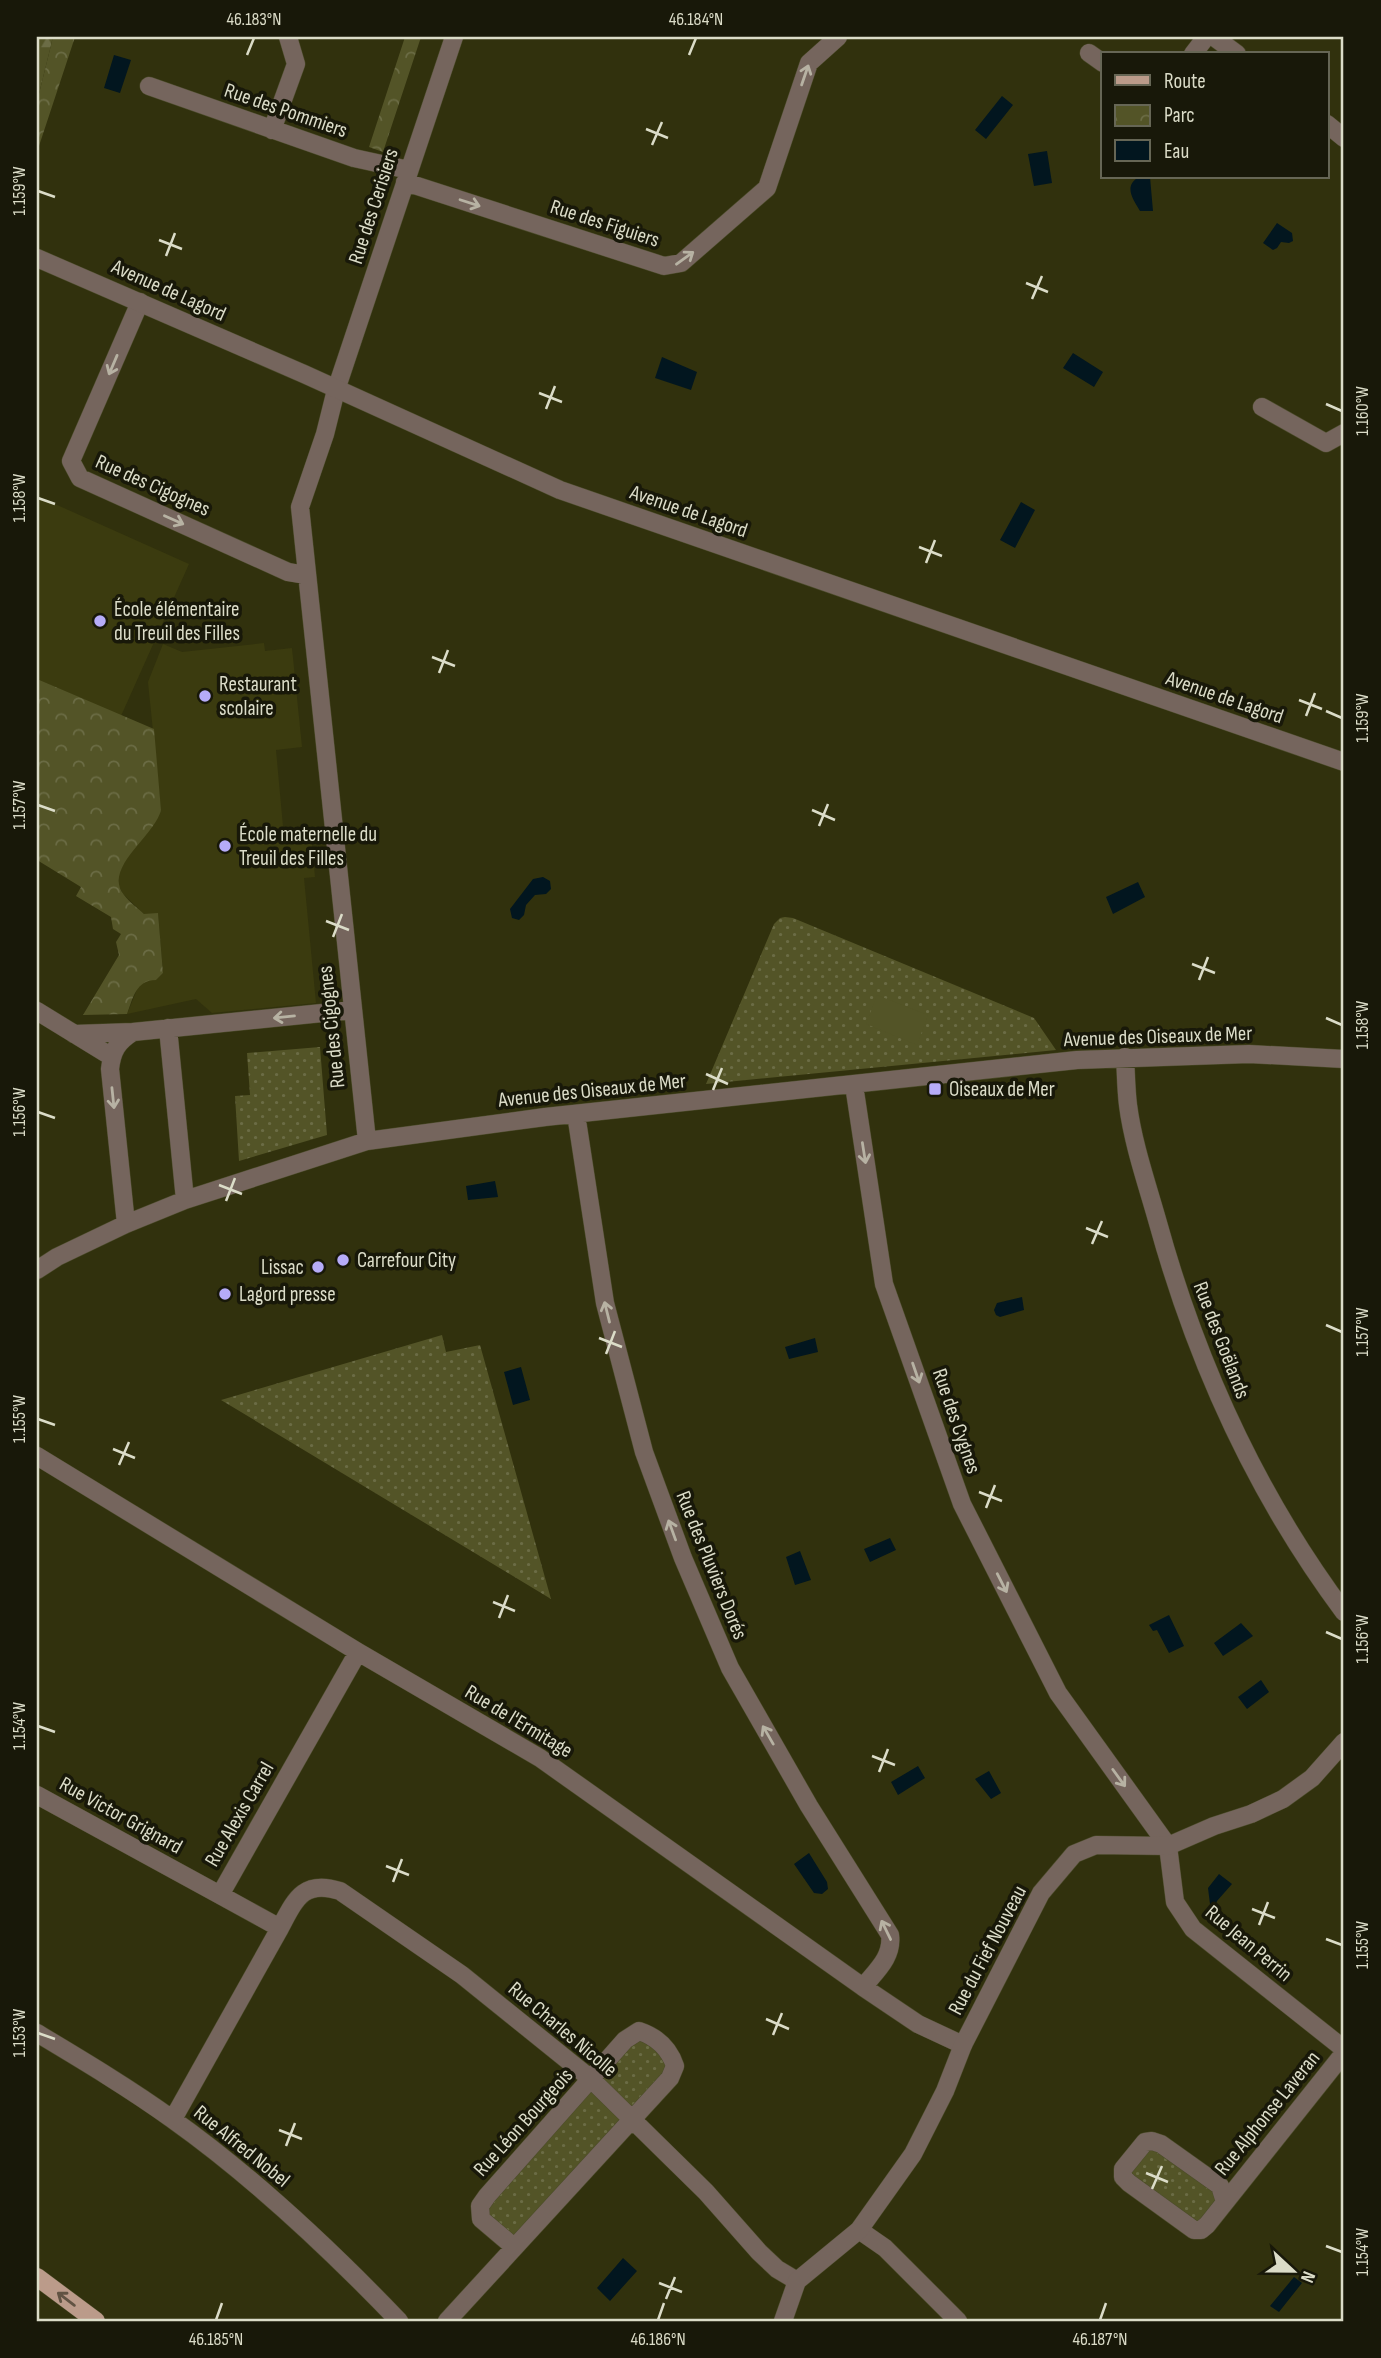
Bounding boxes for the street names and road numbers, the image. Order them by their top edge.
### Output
street label: Rue des Pommiers [221,78,351,143]
street label: Rue des Cerisiers [343,145,404,267]
street label: Rue des Figuiers [547,194,663,253]
street label: Avenue de Lagord [107,254,230,327]
street label: Rue des Cigognes [92,449,214,522]
street label: Avenue de Lagord [626,479,751,543]
street label: Avenue de Lagord [1162,665,1287,729]
street label: Rue des Cigognes [313,965,350,1089]
street label: Avenue des Oiseaux de Mer [1062,1021,1253,1052]
street label: Avenue des Oiseaux de Mer [496,1068,687,1113]
street label: Rue des Goëlands [1188,1278,1255,1402]
street label: Rue des Cygnes [927,1365,986,1477]
street label: Rue des Pluviers Dorés [670,1487,753,1643]
street label: Rue de l'Ermitage [460,1680,577,1763]
street label: Rue Alexis Carrel [200,1758,279,1871]
street label: Rue Victor Grignard [55,1771,187,1859]
street label: Rue du Fief Nouveau [943,1881,1032,2019]
street label: Rue Jean Perrin [1200,1900,1297,1987]
street label: Rue Charles Nicolle [503,1977,622,2082]
street label: Rue Alphonse Laveran [1210,2046,1325,2181]
street label: Rue Léon Bourgeois [468,2063,578,2181]
street label: Rue Alfred Nobel [189,2100,295,2193]

